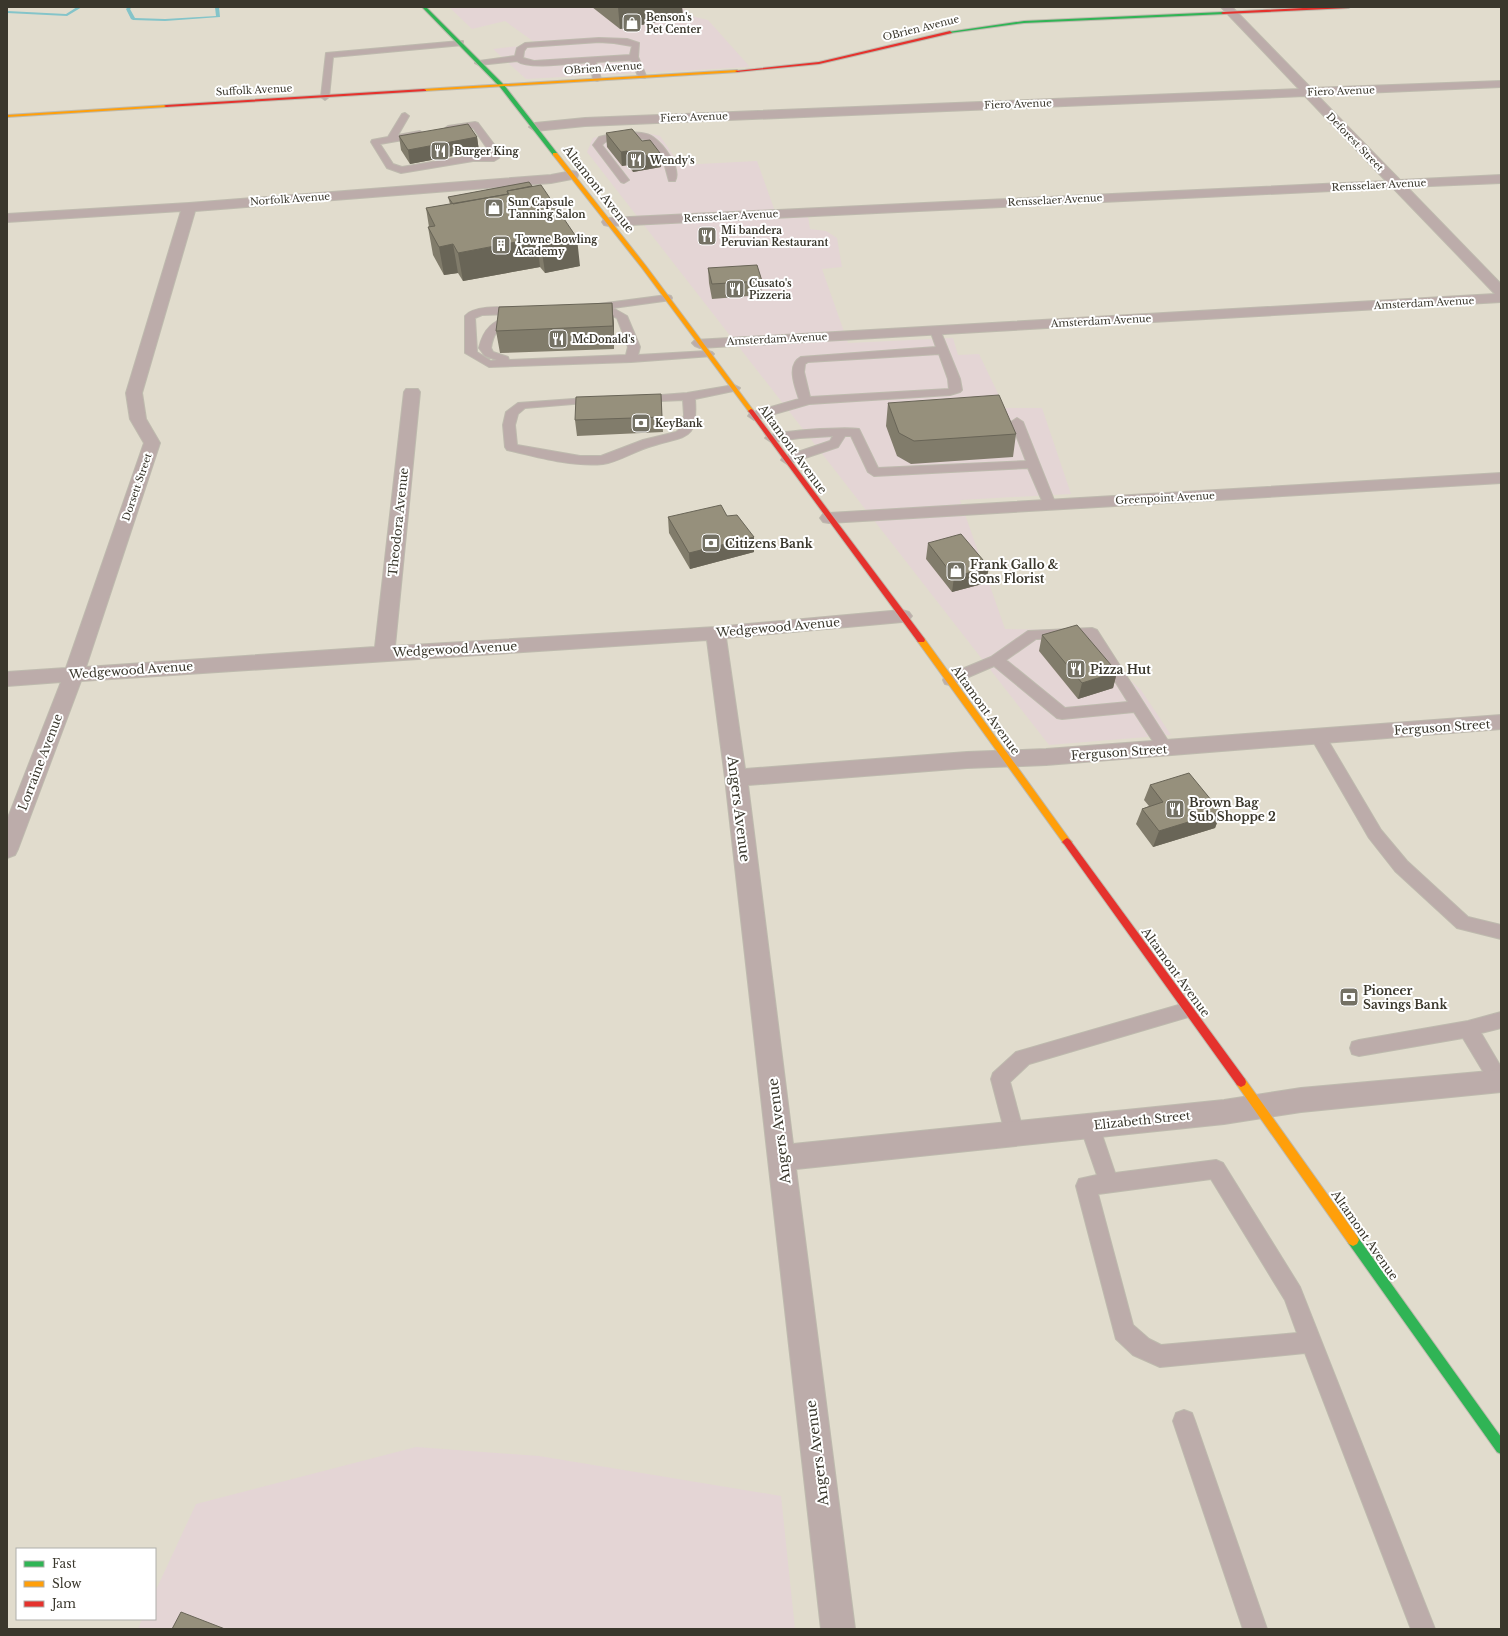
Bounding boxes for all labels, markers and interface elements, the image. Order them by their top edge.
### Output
place label: Benson's Pet Center [646,11,701,36]
shop icon: Benson's Pet Center [621,12,643,34]
street label: OBrien Avenue [881,12,961,44]
street label: OBrien Avenue [563,59,643,77]
street label: Suffolk Avenue [215,81,293,98]
street label: Fiero Avenue [1307,83,1375,99]
street label: Fiero Avenue [984,96,1052,112]
street label: Fiero Avenue [660,109,728,125]
street label: Deforest Street [1324,110,1386,174]
restaurant icon: Burger King [429,140,451,162]
street label: Altamont Avenue [560,142,638,236]
place label: Burger King [454,145,519,158]
restaurant icon: Wendy's [625,149,647,171]
place label: Wendy's [649,154,695,167]
street label: Rensselaer Avenue [1331,176,1427,194]
street label: Norfolk Avenue [249,190,331,208]
street label: Rensselaer Avenue [1007,191,1103,209]
place label: Sun Capsule Tanning Salon [508,196,586,221]
shop icon: Sun Capsule Tanning Salon [483,197,505,219]
street label: Rensselaer Avenue [683,207,779,225]
place label: Mi bandera Peruvian Restaurant [721,224,828,249]
restaurant icon: Mi bandera Peruvian Restaurant [696,225,718,247]
place label: Towne Bowling Academy [514,233,598,258]
building icon: Towne Bowling Academy [490,234,512,256]
place label: Cusato's Pizzeria [749,277,792,302]
restaurant icon: Cusato's Pizzeria [724,278,746,300]
street label: Amsterdam Avenue [1372,294,1475,312]
street label: Amsterdam Avenue [1049,312,1152,330]
restaurant icon: McDonald's [547,328,569,350]
street label: Amsterdam Avenue [725,330,828,348]
place label: McDonald's [572,333,635,346]
street label: Altamont Avenue [755,401,830,497]
bank icon: KeyBank [630,412,652,434]
place label: KeyBank [655,417,703,430]
street label: Dorsett Street [119,451,155,523]
street label: Theodora Avenue [385,467,411,577]
street label: Greenpoint Avenue [1115,489,1215,507]
bank icon: Citizens Bank [700,532,722,554]
place label: Citizens Bank [725,536,814,551]
place label: Frank Gallo & Sons Florist [970,557,1059,586]
shop icon: Frank Gallo & Sons Florist [945,560,967,582]
street label: Wedgewood Avenue [714,614,841,640]
street label: Wedgewood Avenue [391,638,518,660]
street label: Wedgewood Avenue [67,658,194,682]
restaurant icon: Pizza Hut [1065,658,1087,680]
street label: Altamont Avenue [948,662,1023,758]
place label: Pizza Hut [1090,662,1151,677]
street label: Lorraine Avenue [15,711,65,813]
street label: Ferguson Street [1393,716,1491,738]
street label: Ferguson Street [1070,741,1168,763]
street label: Angers Avenue [723,754,754,863]
place label: Brown Bag Sub Shoppe 2 [1189,795,1276,824]
restaurant icon: Brown Bag Sub Shoppe 2 [1164,798,1186,820]
street label: Altamont Avenue [1138,924,1213,1020]
place label: Pioneer Savings Bank [1363,983,1448,1012]
bank icon: Pioneer Savings Bank [1338,986,1360,1008]
street label: Angers Avenue [764,1077,795,1186]
street label: Elizabeth Street [1093,1107,1192,1133]
street label: Altamont Avenue [1328,1186,1402,1283]
street label: Angers Avenue [802,1399,833,1508]
legend [16,1548,156,1620]
text: Fast [52,1556,77,1571]
text: Slow [52,1576,82,1591]
text: Jam [50,1596,76,1611]

